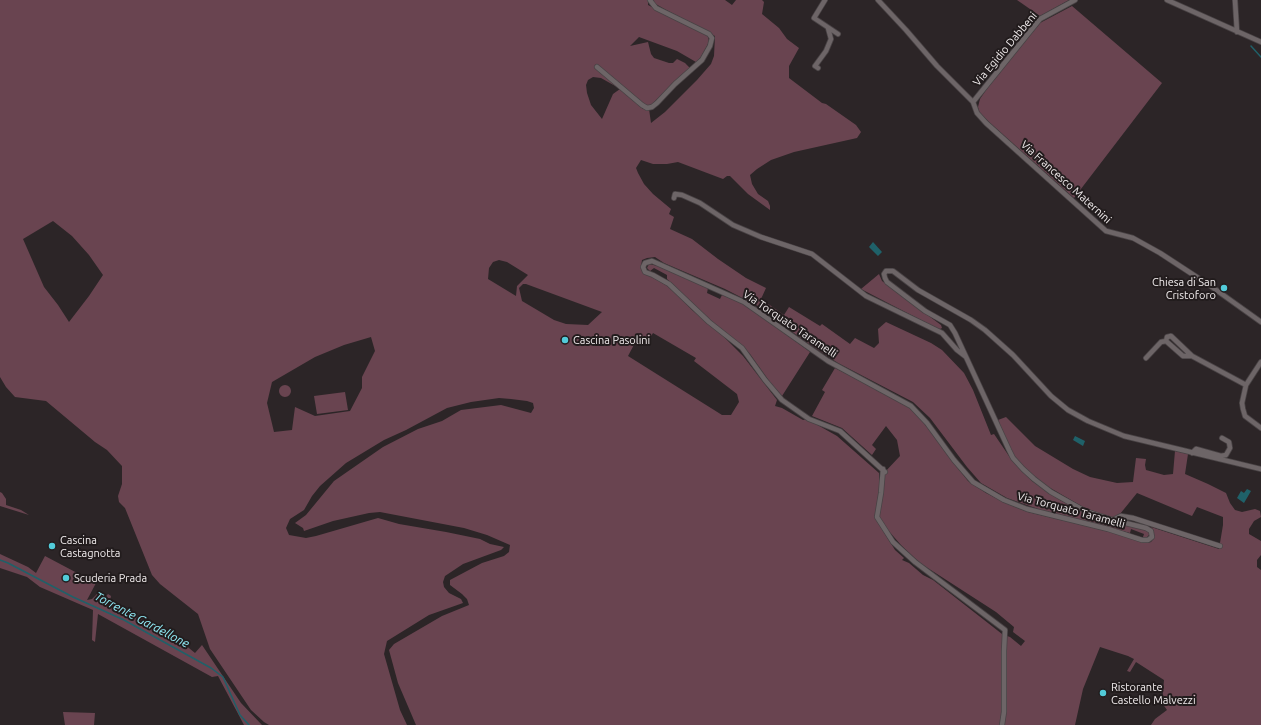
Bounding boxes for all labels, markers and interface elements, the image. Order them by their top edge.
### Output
street label: Via Egidio Dabbeni [970,9,1040,89]
street label: Via Francesco Maternini [1018,138,1114,226]
place label: Chiesa di San Cristoforo [1152,275,1216,301]
marker: Chiesa di San Cristoforo [1219,283,1229,293]
street label: Via Torquato Taramelli [740,287,840,361]
place label: Cascina Pasolini [573,333,650,347]
marker: Cascina Pasolini [560,335,570,345]
street label: Via Torquato Taramelli [1016,489,1126,531]
place label: Cascina Castagnotta [60,533,120,559]
marker: Cascina Castagnotta [47,541,57,551]
place label: Scuderia Prada [74,571,147,585]
marker: Scuderia Prada [61,573,71,583]
water label: Torrente Gardellone [92,589,192,651]
place label: Ristorante Castello Malvezzi [1111,680,1196,706]
marker: Ristorante Castello Malvezzi [1098,688,1108,698]

